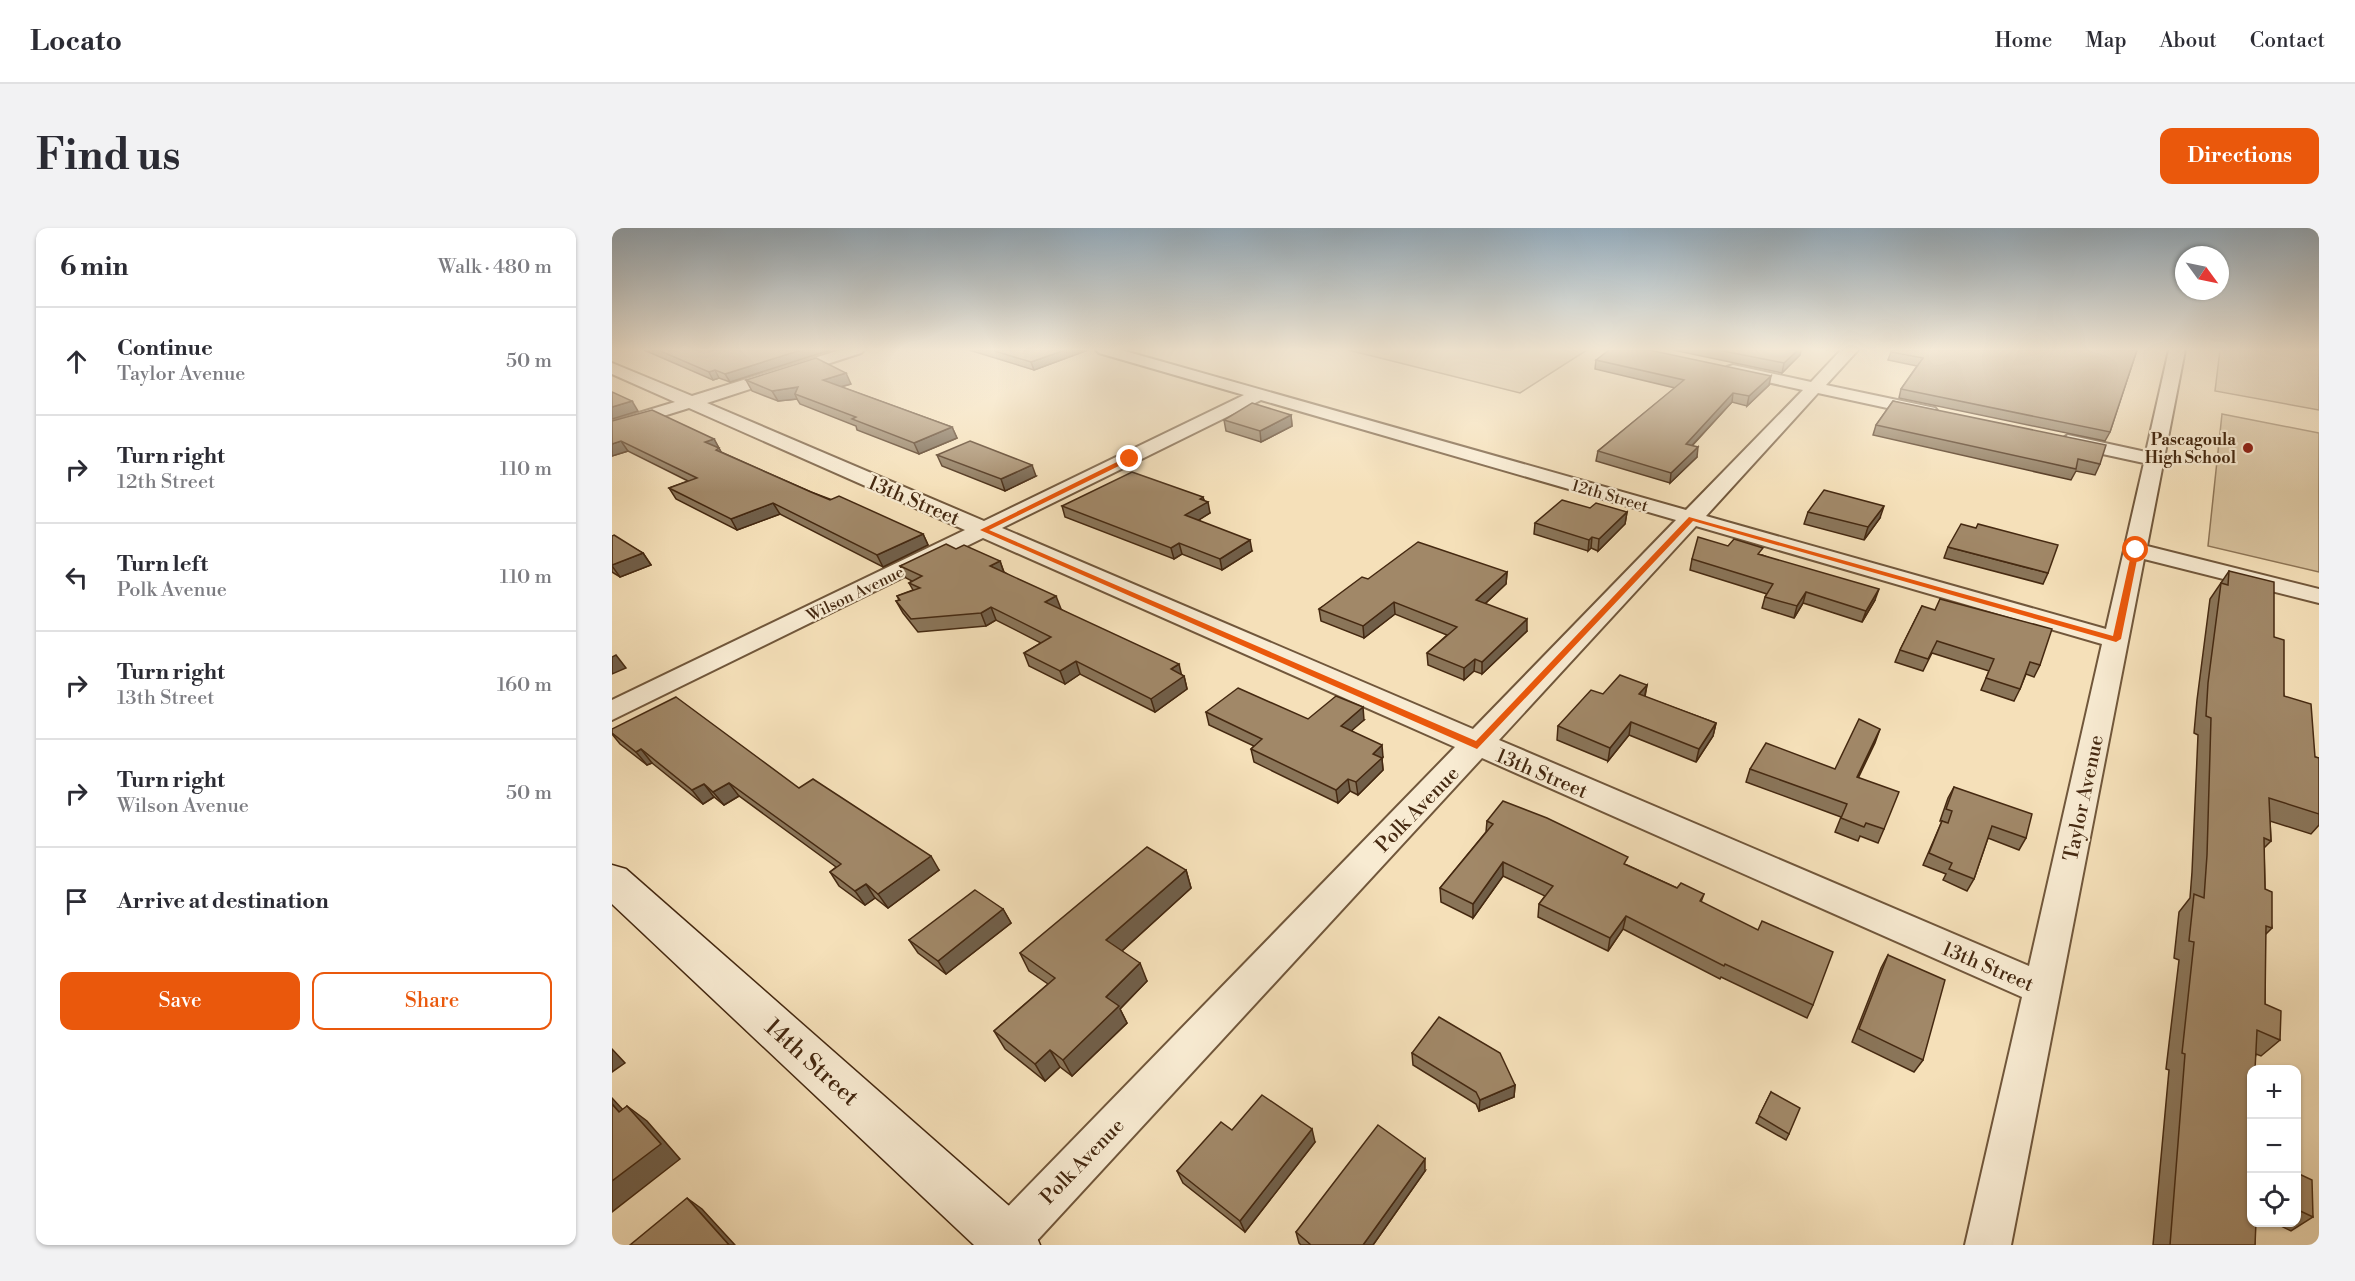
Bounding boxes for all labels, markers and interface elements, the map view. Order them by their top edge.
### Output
text: Locato [30,24,122,59]
text: Home [1995,28,2052,54]
text: Map [2085,28,2127,54]
text: About [2160,28,2217,54]
text: Contact [2250,28,2325,54]
button: Directions [2160,128,2319,184]
text: Find us [36,130,180,183]
north arrow [2175,246,2229,300]
text: 6 min [60,251,128,283]
text: Walk · 480 m [438,255,552,280]
text: Continue [117,335,213,362]
icon: ahead [60,345,93,378]
text: 50 m [506,349,552,374]
text: Taylor Avenue [117,362,245,387]
place label: Pascagoula High School [2145,430,2237,468]
marker: Pascagoula High School [2241,441,2255,455]
text: Turn right [117,443,225,470]
route end [1116,445,1142,471]
icon: right [60,453,93,486]
text: 110 m [500,457,552,482]
text: 12th Street [117,470,215,495]
street label: 13th Street [864,471,963,532]
street label: 12th Street [1569,476,1651,516]
route start [2122,536,2148,562]
text: Turn left [117,551,208,578]
icon: left [60,561,93,594]
street label: Wilson Avenue [803,562,907,626]
text: 110 m [500,565,552,590]
text: Polk Avenue [117,578,227,603]
text: Turn right [117,659,225,686]
icon: right [60,669,93,702]
text: 160 m [497,673,552,698]
text: 13th Street [117,686,214,711]
street label: Taylor Avenue [2059,733,2110,864]
street label: 13th Street [1492,744,1591,805]
street label: Polk Avenue [1371,762,1465,858]
text: Turn right [117,767,225,794]
icon: right [60,777,93,810]
text: 50 m [506,781,552,806]
text: Wilson Avenue [117,794,249,819]
icon: arrive [60,885,93,918]
text: Arrive at destination [117,888,329,915]
street label: 13th Street [1938,937,2037,998]
button: Save [60,972,300,1030]
button: Share [312,972,552,1030]
street label: 14th Street [758,1012,865,1113]
map controls [2247,1065,2301,1227]
button: + [2247,1065,2301,1119]
street label: Polk Avenue [1036,1114,1130,1210]
button: − [2247,1119,2301,1173]
button: locate [2247,1173,2301,1227]

